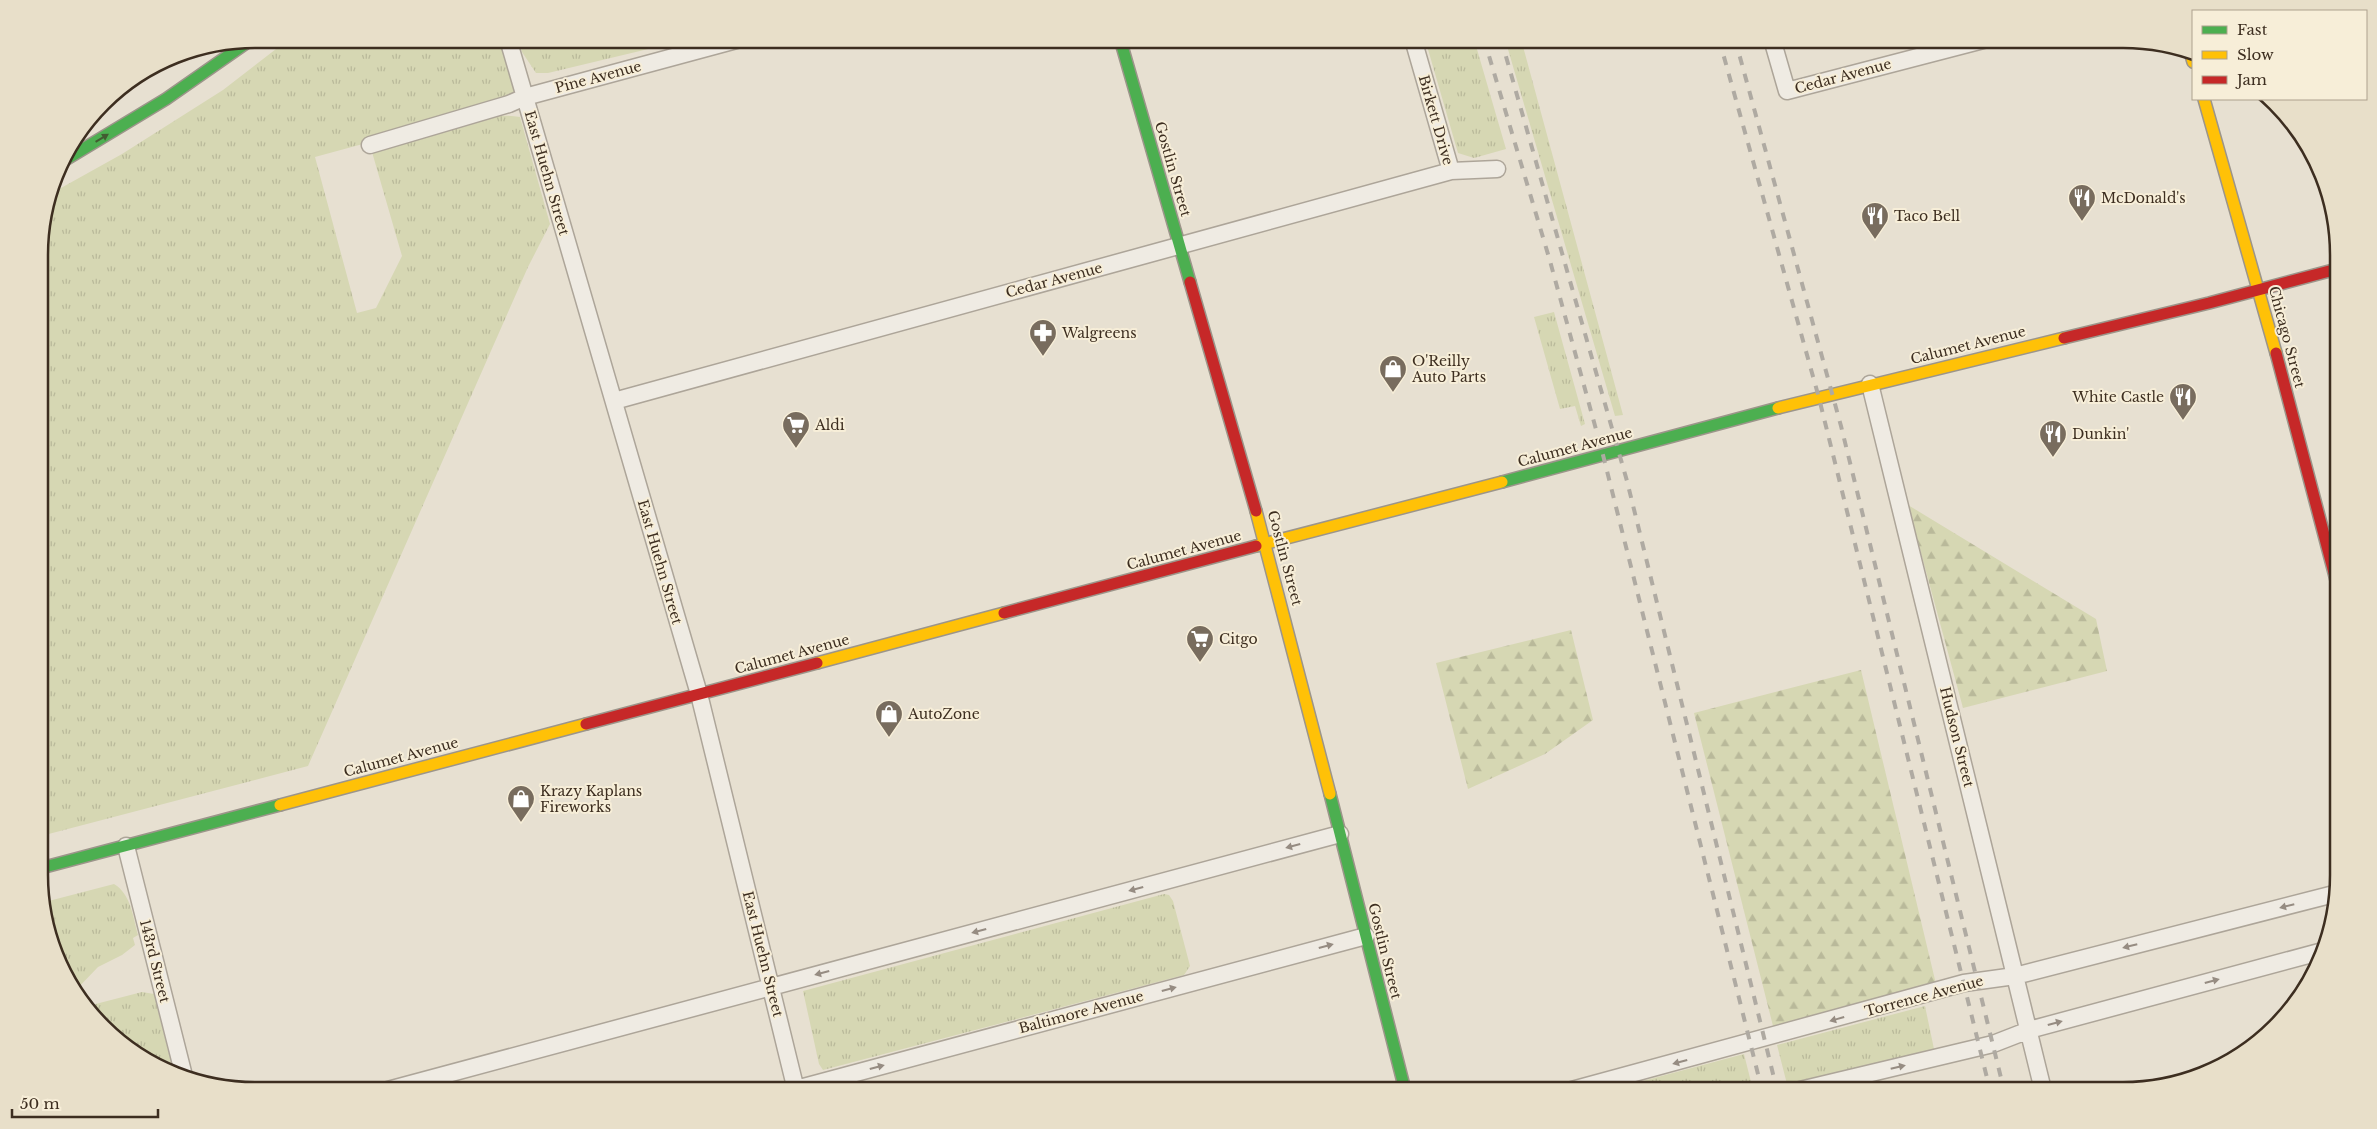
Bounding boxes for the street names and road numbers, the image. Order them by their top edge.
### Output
street label: Cedar Avenue [1793,54,1893,98]
street label: Pine Avenue [553,57,643,97]
street label: Birkett Drive [1415,73,1457,167]
street label: East Huehn Street [521,108,574,238]
street label: Gostlin Street [1151,119,1195,219]
street label: Cedar Avenue [1004,258,1104,302]
street label: Chicago Street [2265,284,2309,390]
street label: Calumet Avenue [1909,322,2027,368]
street label: Calumet Avenue [1516,423,1634,471]
street label: East Huehn Street [634,497,687,627]
street label: Gostlin Street [1264,508,1307,608]
street label: Calumet Avenue [1125,526,1243,574]
street label: Calumet Avenue [733,630,851,678]
street label: Hudson Street [1936,685,1978,790]
street label: Calumet Avenue [342,733,460,781]
street label: East Huehn Street [739,889,788,1019]
street label: Gostlin Street [1364,901,1406,1001]
street label: 143rd Street [136,917,174,1005]
street label: Torrence Avenue [1863,972,1985,1020]
street label: Baltimore Avenue [1017,987,1145,1037]

